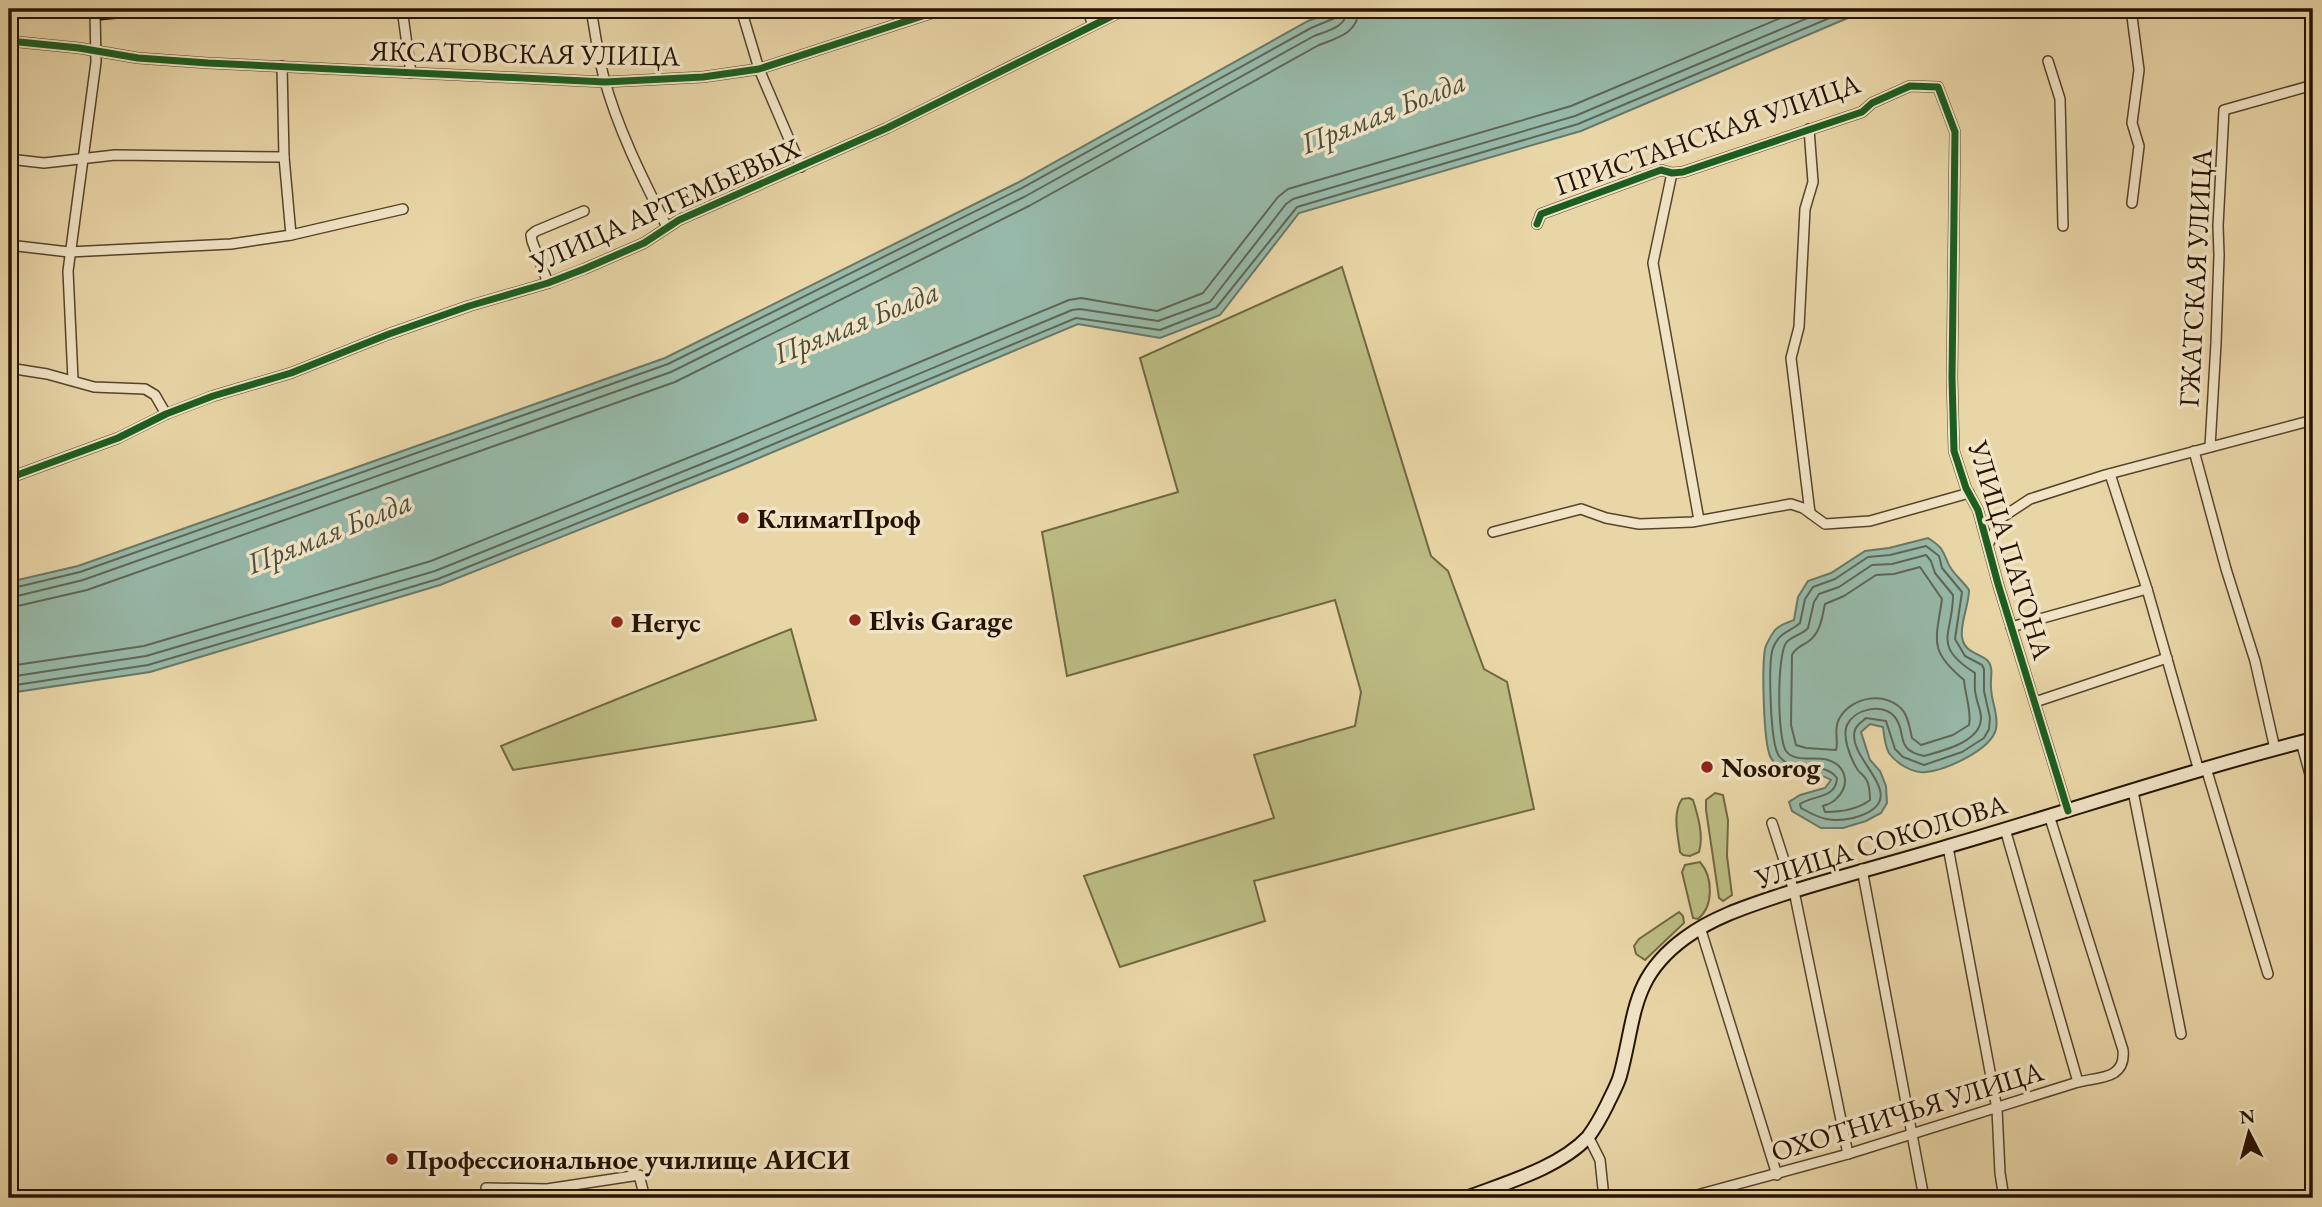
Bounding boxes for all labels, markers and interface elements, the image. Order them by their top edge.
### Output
street label: ЯКСАТОВСКАЯ УЛИЦА [369,32,681,74]
water label: Прямая Болда [1294,61,1471,163]
street label: ПРИСТАНСКАЯ УЛИЦА [1549,65,1865,203]
street label: УЛИЦА АРТЕМЬЕВЫХ [524,129,806,281]
street label: ГЖАТСКАЯ УЛИЦА [2170,147,2220,408]
water label: Прямая Болда [767,271,944,373]
street label: УЛИЦА ПАТОНА [1960,435,2062,664]
water label: Прямая Болда [240,481,417,583]
place label: КлиматПроф [757,500,921,536]
marker: КлиматПроф [735,510,751,526]
place label: Elvis Garage [869,602,1013,638]
place label: Негус [631,604,701,640]
marker: Elvis Garage [847,612,863,628]
marker: Негус [609,614,625,630]
place label: Nosorog [1721,749,1822,785]
marker: Nosorog [1699,759,1715,775]
street label: УЛИЦА СОКОЛОВА [1750,785,2012,897]
street label: ОХОТНИЧЬЯ УЛИЦА [1767,1052,2048,1170]
north arrow [2214,1098,2284,1168]
text: N [2238,1103,2257,1130]
place label: Профессиональное училище АИСИ [406,1141,850,1177]
marker: Профессиональное училище АИСИ [384,1151,400,1167]

